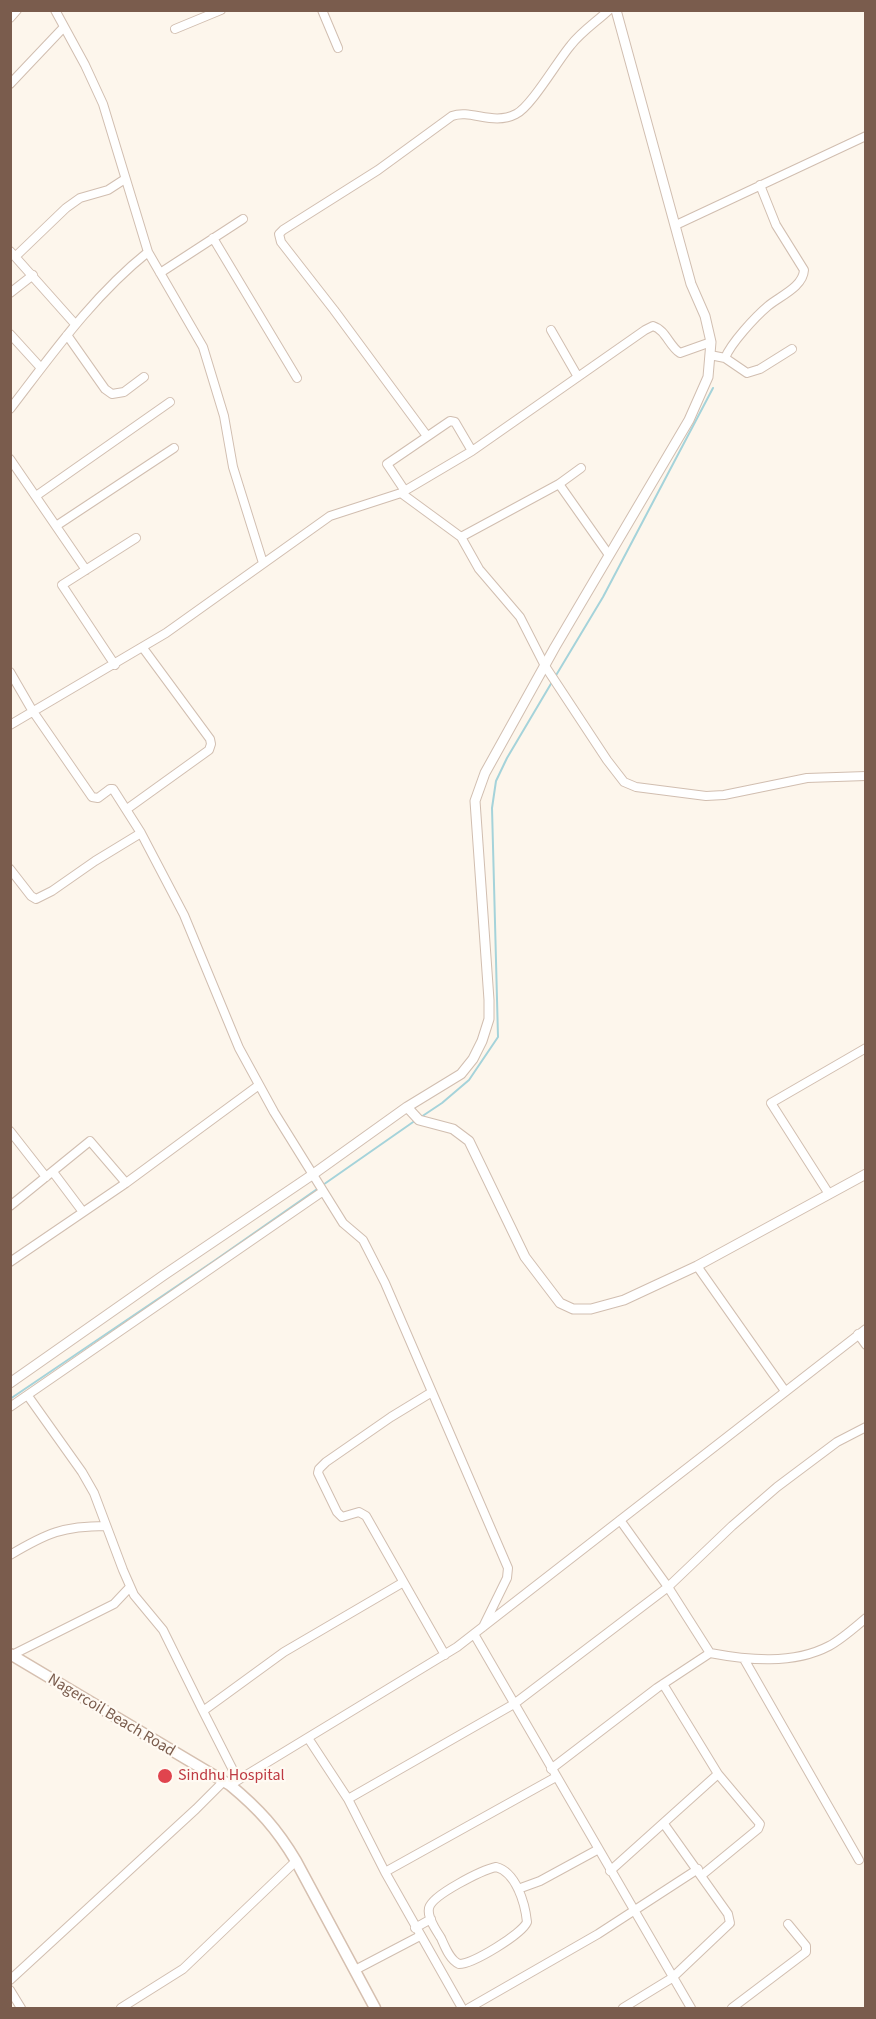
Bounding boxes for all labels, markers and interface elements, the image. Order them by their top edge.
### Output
street label: Nagercoil Beach Road [44,1670,178,1762]
place label: Sindhu Hospital [178,1766,285,1786]
marker: Sindhu Hospital [156,1767,174,1785]

